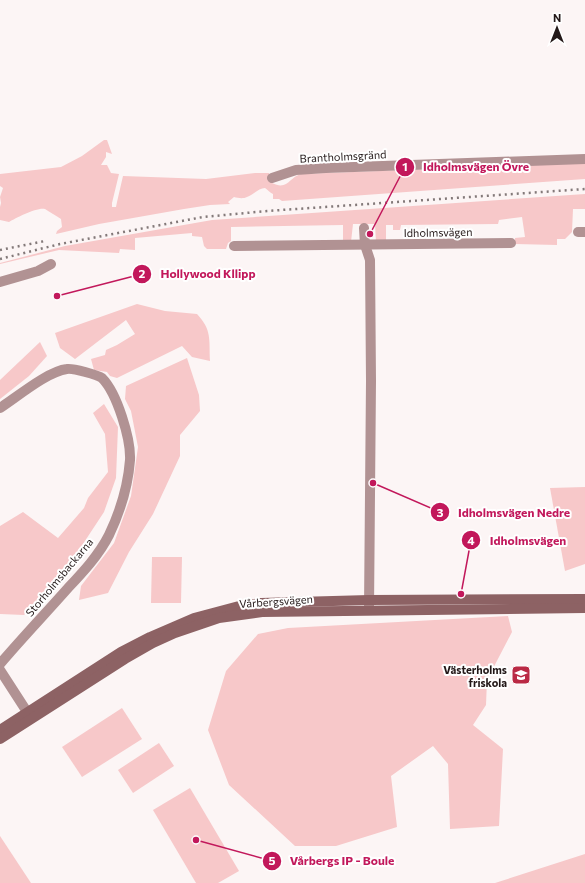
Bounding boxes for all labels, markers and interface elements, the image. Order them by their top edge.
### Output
north arrow [537,8,577,48]
text: N [553,11,561,24]
street label: Brantholmsgränd [299,147,387,165]
callout: Idholmsvägen Övre [395,155,537,179]
text: 1 [402,159,408,173]
text: Idholmsvägen Övre [423,159,529,173]
street label: Idholmsvägen [403,225,473,239]
callout: Hollywood Kllipp [132,262,263,286]
text: 2 [139,266,146,280]
text: Hollywood Kllipp [160,266,256,280]
callout: Idholmsvägen Nedre [430,500,578,524]
text: 3 [437,505,444,519]
text: Idholmsvägen Nedre [458,505,570,519]
callout: Idholmsvägen [461,528,574,552]
text: 4 [467,533,475,547]
text: Idholmsvägen [490,533,566,547]
street label: Storholmsbackarna [23,535,95,619]
street label: Vårbergsvägen [239,592,313,610]
place label: Västerholms friskola [443,663,507,689]
school or university icon: Västerholms friskola [510,664,532,686]
callout: Vårbergs IP - Boule [262,849,402,873]
text: 5 [269,853,276,867]
text: Vårbergs IP - Boule [290,853,394,867]

